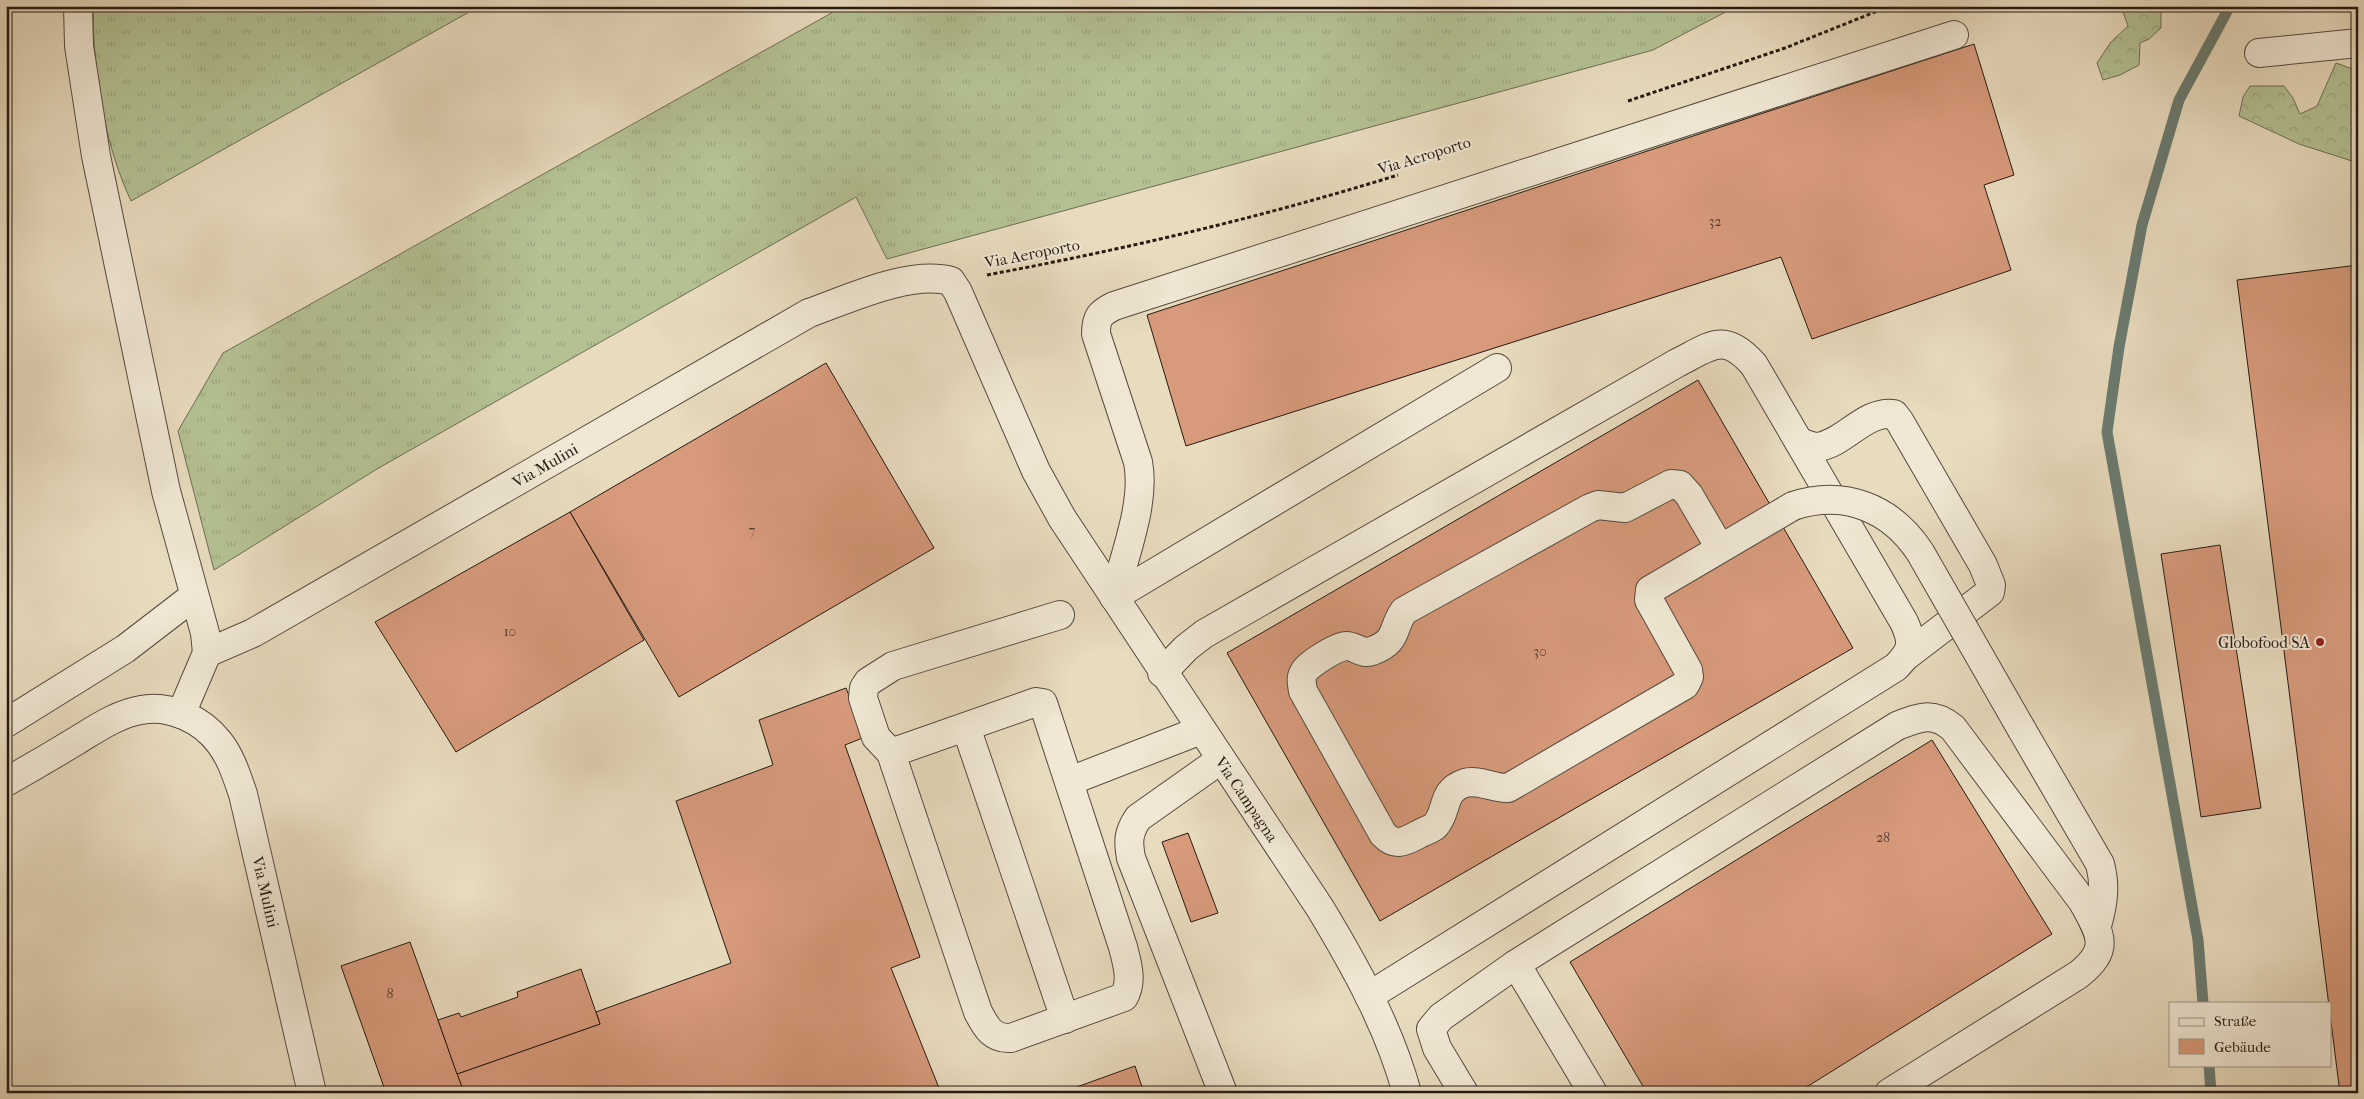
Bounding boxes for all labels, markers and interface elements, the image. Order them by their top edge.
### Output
street label: Via Aeroporto [1374,132,1473,179]
house number: 32 [1709,213,1721,230]
street label: Via Aeroporto [982,235,1081,272]
street label: Via Mulini [508,439,582,492]
house number: 7 [749,522,756,539]
house number: 10 [504,623,516,640]
place label: Globofood SA [2218,633,2311,652]
marker: Globofood SA [2314,636,2326,648]
house number: 30 [1533,643,1547,660]
street label: Via Campagna [1211,752,1282,846]
house number: 28 [1876,829,1890,846]
street label: Via Mulini [248,854,283,930]
house number: 8 [386,985,394,1002]
legend [2169,1002,2332,1066]
text: Straße [2214,1012,2257,1030]
text: Gebäude [2214,1038,2271,1056]

